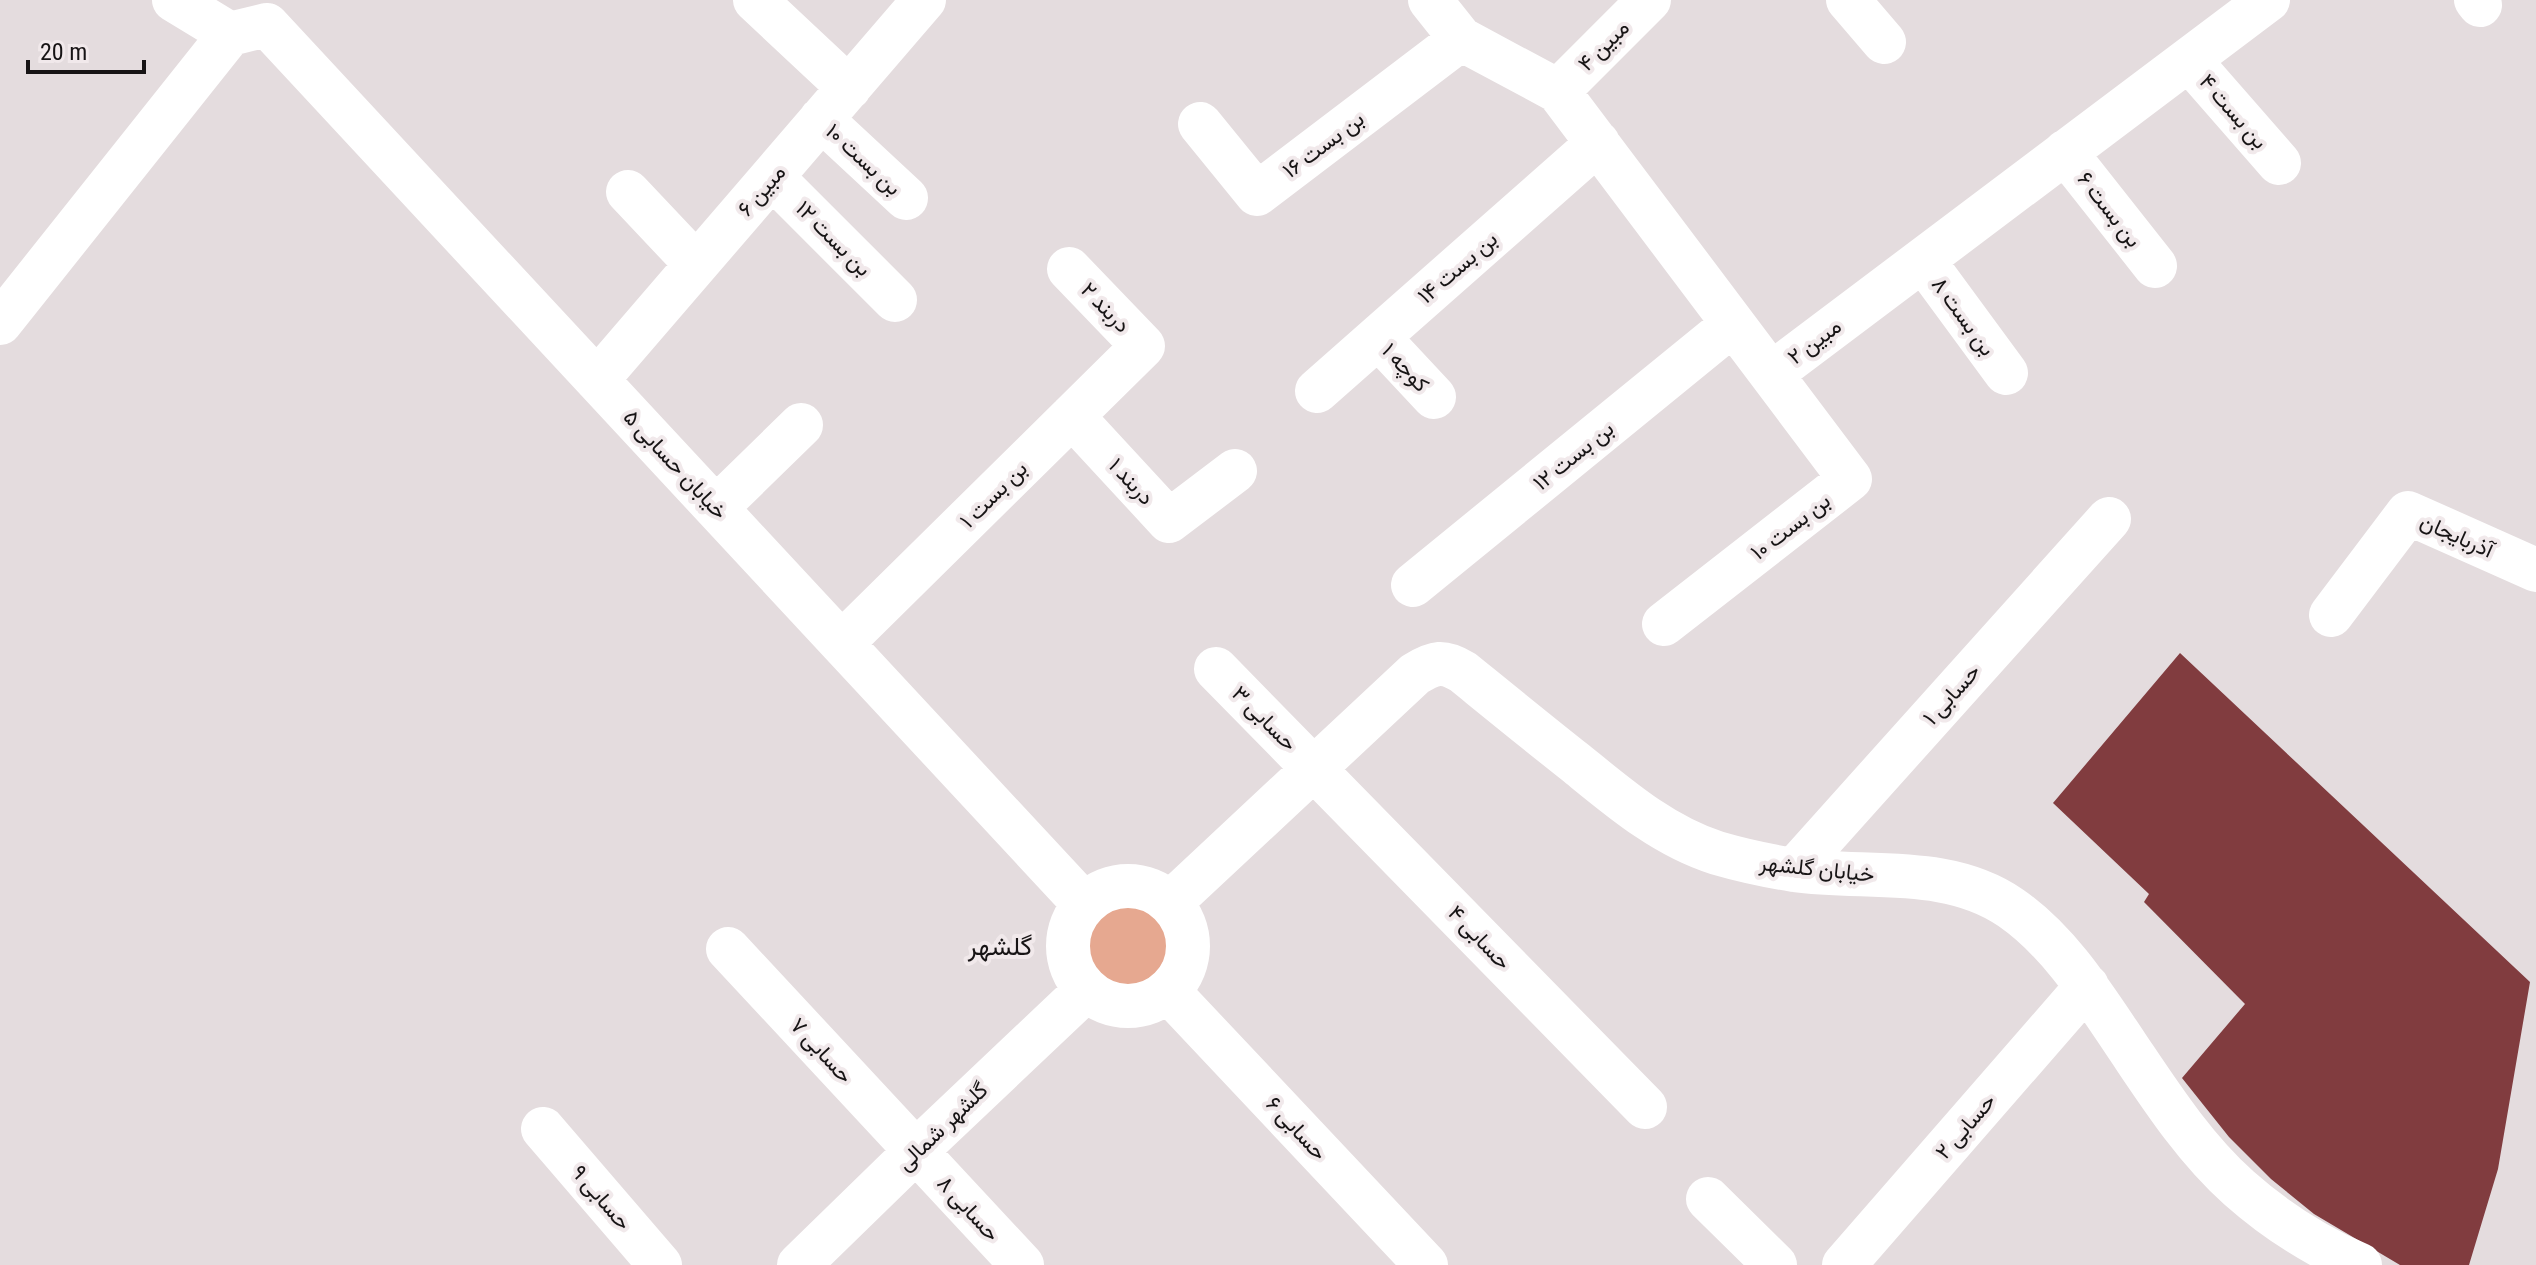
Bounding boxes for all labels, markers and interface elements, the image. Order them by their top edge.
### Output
street label: مبین ۴ [1573,15,1635,77]
scale bar [28,24,144,74]
text: 20 m [40,38,87,66]
street label: بن بست ۴ [2194,69,2273,154]
street label: بن بست ۱۶ [1278,106,1369,184]
street label: بن بست ۱۰ [820,118,906,201]
street label: مبین ۶ [732,160,791,222]
street label: بن بست ۶ [2072,167,2147,253]
street label: بن بست ۱۲ [790,196,876,282]
street label: بن بست ۱۴ [1413,226,1503,309]
street label: بن بست ۸ [1926,272,2000,361]
street label: دربند ۲ [1075,277,1135,338]
street label: مبین ۲ [1783,313,1847,370]
street label: کوچه ۱ [1376,338,1434,398]
street label: خیابان حسابی ۵ [618,404,733,525]
street label: بن بست ۱۲ [1528,416,1619,496]
street label: دربند ۱ [1103,453,1159,510]
street label: بن بست ۱ [955,456,1033,534]
street label: بن بست ۱۰ [1746,488,1836,566]
street label: آذربایجان [2416,508,2499,564]
street label: حسابی ۱ [1918,659,1986,731]
street label: حسابی ۳ [1226,681,1302,757]
street label: خیابان گلشهر [1757,850,1876,888]
street label: حسابی ۴ [1442,900,1516,975]
district label: گلشهر [967,931,1032,962]
street label: حسابی ۷ [785,1013,858,1089]
street label: گلشهر شمالی [892,1077,994,1176]
street label: حسابی ۲ [1930,1089,2001,1165]
street label: حسابی ۶ [1260,1091,1332,1166]
street label: حسابی ۹ [566,1160,636,1235]
street label: حسابی ۸ [932,1171,1005,1247]

